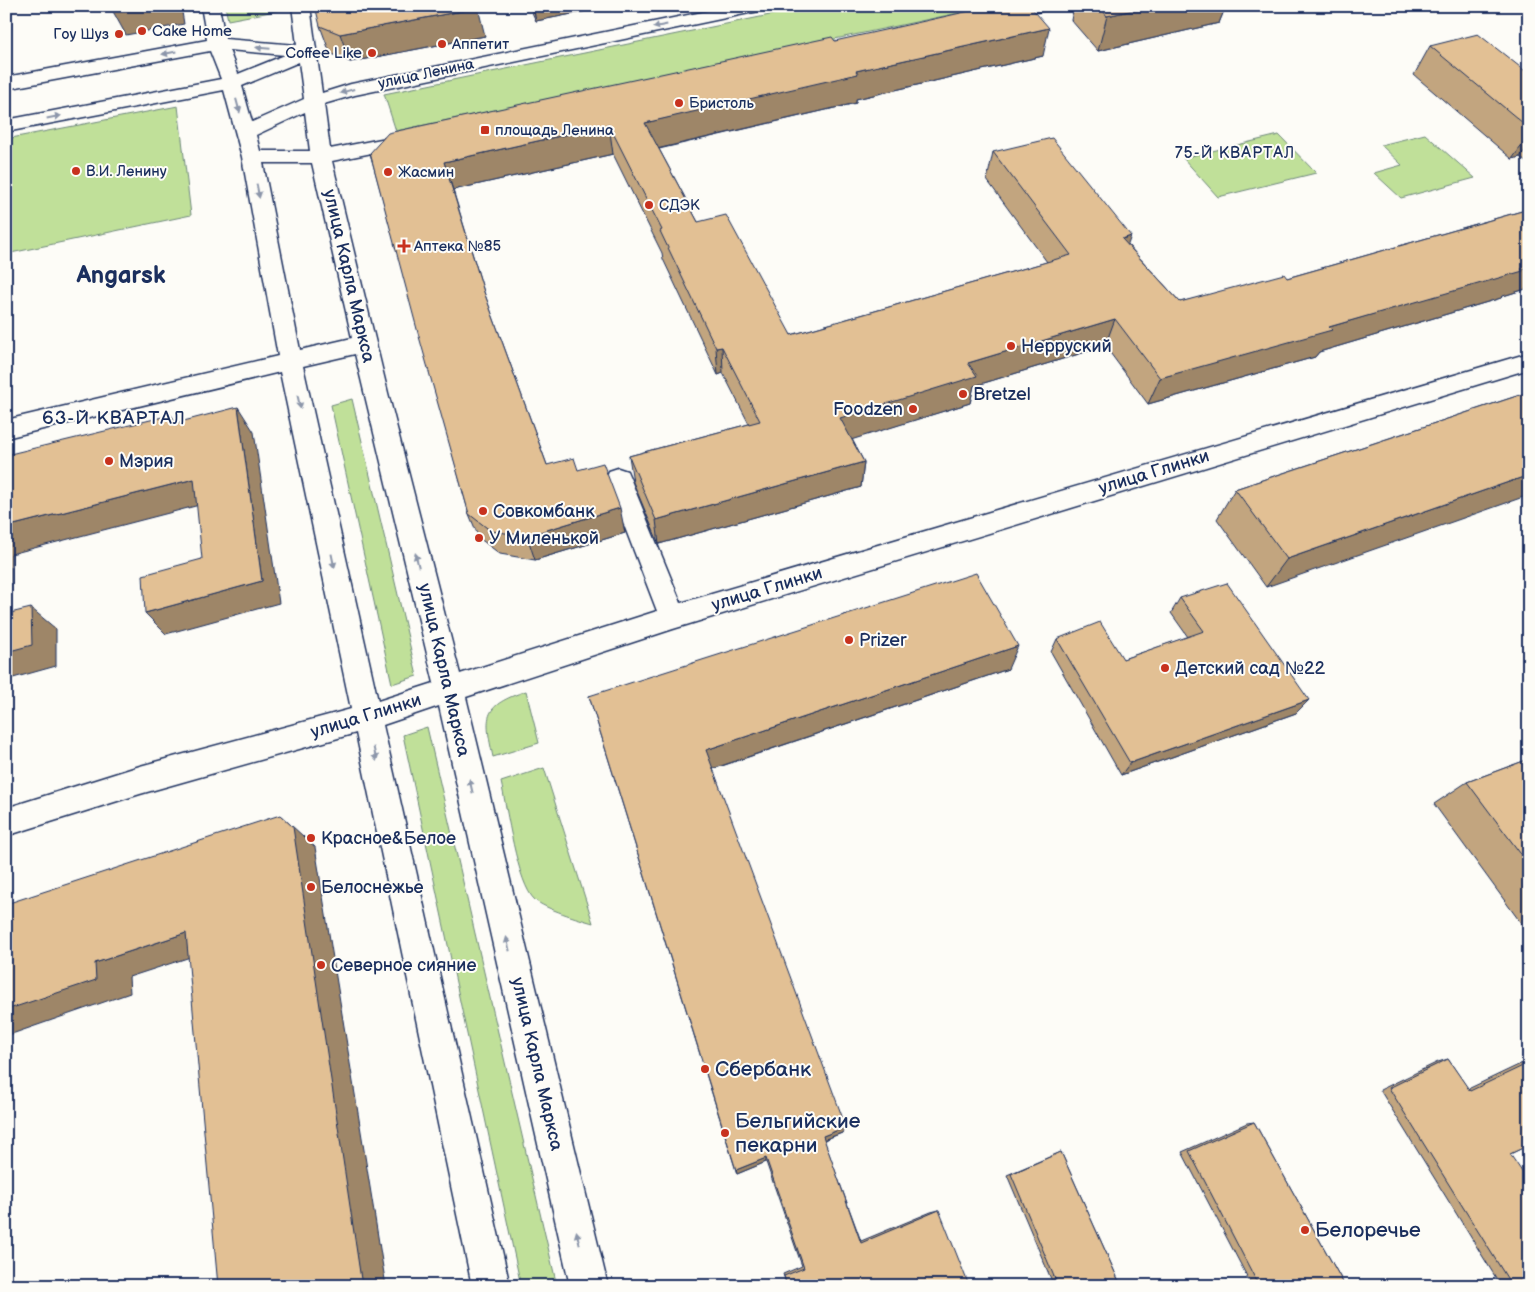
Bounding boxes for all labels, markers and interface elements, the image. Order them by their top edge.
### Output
place label: Cake Home [152,22,232,41]
one-way arrow [652,23,668,31]
place label: Гоу Шуз [53,25,109,44]
marker: Cake Home [136,25,148,37]
marker: Гоу Шуз [113,28,125,40]
place label: Аппетит [451,35,509,54]
marker: Аппетит [436,38,448,50]
one-way arrow [254,43,270,51]
place label: Coffee Like [285,44,362,63]
marker: Coffee Like [366,47,378,59]
one-way arrow [161,49,177,57]
street label: улица Ленина [376,55,476,93]
one-way arrow [339,88,354,96]
place label: Бристоль [689,94,754,113]
marker: Бристоль [673,97,685,109]
one-way arrow [234,99,242,114]
one-way arrow [47,113,62,121]
place label: площадь Ленина [495,121,614,140]
marker: площадь Ленина [479,124,491,136]
district label: 75-Й КВАРТАЛ [1175,144,1295,163]
place label: В.И. Ленину [86,162,167,181]
place label: Жасмин [398,163,454,182]
marker: В.И. Ленину [70,165,82,177]
marker: Жасмин [382,166,394,178]
one-way arrow [255,184,263,200]
street label: улица Карла Маркса [319,187,379,365]
place label: СДЭК [659,196,700,215]
marker: СДЭК [643,199,655,211]
place label: Аптека №85 [413,237,501,256]
marker: Аптека №85 [398,240,410,252]
district label: Angarsk [76,261,166,290]
place label: Нерруский [1021,336,1112,357]
marker: Нерруский [1005,340,1017,352]
place label: Bretzel [973,384,1031,405]
marker: Bretzel [957,388,969,400]
one-way arrow [295,395,303,410]
place label: Foodzen [833,399,903,420]
marker: Foodzen [907,403,919,415]
district label: 63-Й КВАРТАЛ [42,407,186,430]
street label: улица Глинки [1096,445,1212,499]
place label: Мэрия [119,451,174,472]
marker: Мэрия [103,455,115,467]
place label: Совкомбанк [493,501,595,522]
marker: Совкомбанк [477,505,489,517]
place label: У Миленькой [489,528,599,549]
marker: У Миленькой [473,532,485,544]
one-way arrow [413,552,421,567]
one-way arrow [330,554,338,570]
street label: улица Глинки [709,562,825,616]
street label: улица Карла Маркса [414,581,474,759]
place label: Prizer [859,630,907,651]
marker: Prizer [843,634,855,646]
place label: Детский сад №22 [1175,658,1326,679]
marker: Детский сад №22 [1159,662,1171,674]
street label: улица Глинки [308,689,424,743]
one-way arrow [371,747,379,762]
one-way arrow [467,778,475,793]
place label: Красное&Белое [321,828,456,849]
marker: Красное&Белое [305,832,317,844]
place label: Белоснежье [321,877,424,898]
marker: Белоснежье [305,881,317,893]
one-way arrow [504,936,512,952]
place label: Северное сияние [331,955,476,976]
marker: Северное сияние [315,959,327,971]
street label: улица Карла Маркса [507,975,567,1153]
place label: Сбербанк [715,1057,811,1082]
marker: Сбербанк [699,1063,711,1075]
place label: Бельгийские пекарни [735,1109,861,1158]
marker: Бельгийские пекарни [719,1127,731,1139]
place label: Белоречье [1315,1218,1421,1243]
marker: Белоречье [1299,1224,1311,1236]
one-way arrow [574,1231,582,1246]

